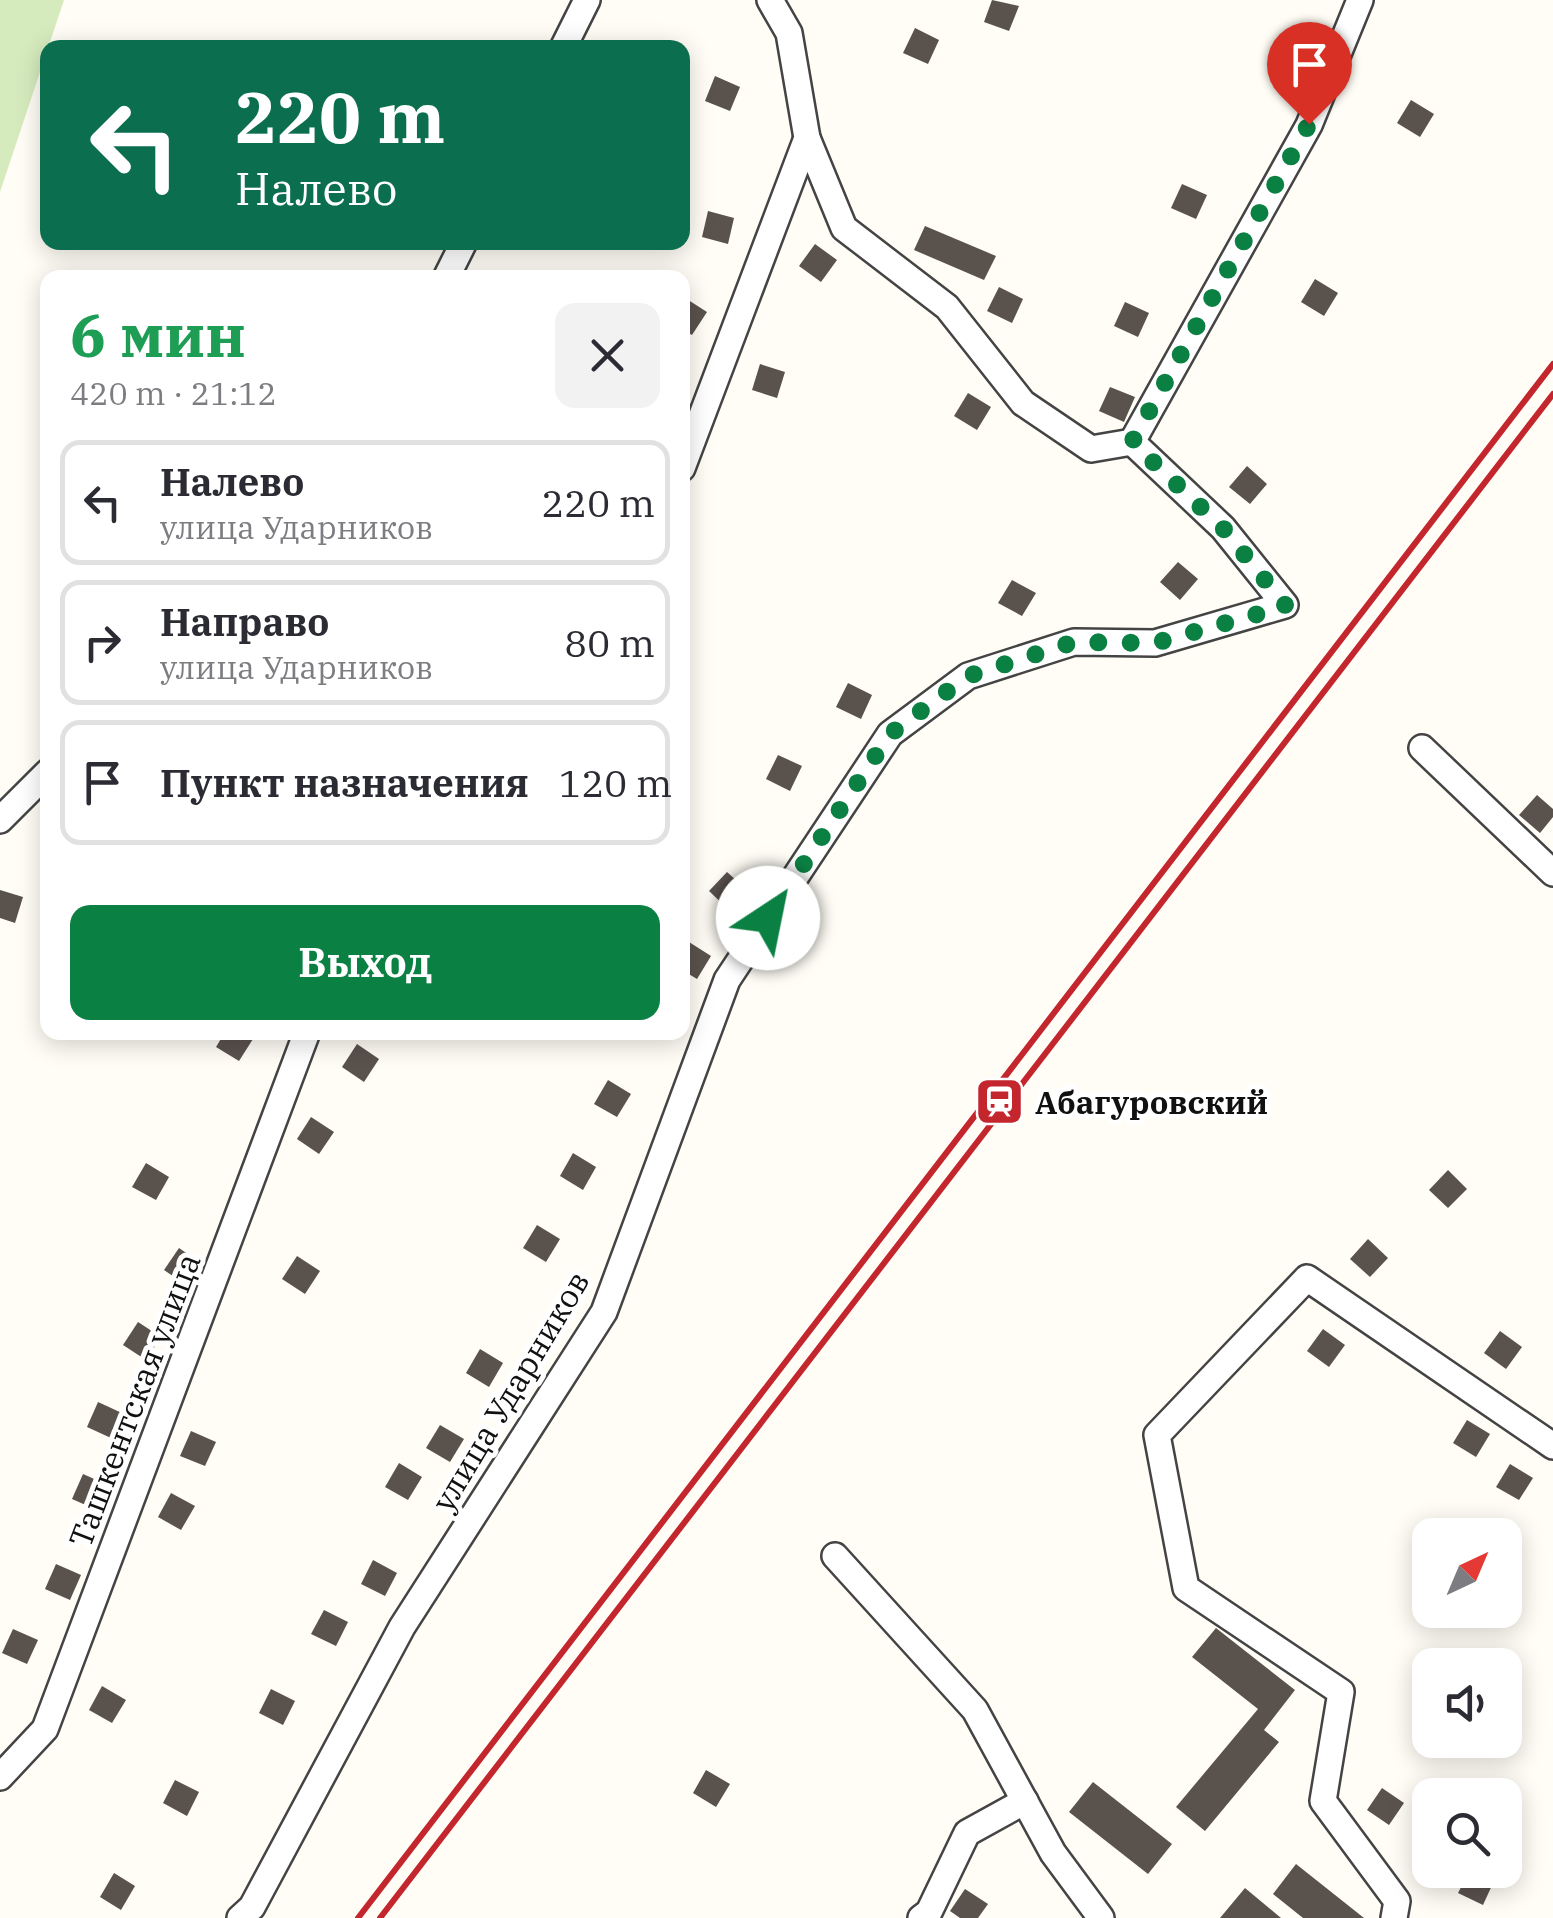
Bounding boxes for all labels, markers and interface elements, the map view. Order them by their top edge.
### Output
pin [1267,22,1352,125]
icon: arrive [1282,37,1337,92]
text: 220 m [235,71,445,162]
icon: left [70,80,200,210]
text: Налево [235,159,397,217]
text: 6 мин [70,295,246,374]
button: close [555,303,660,408]
text: 420 m · 21:12 [70,372,277,414]
text: Налево [160,457,304,506]
icon: left [75,475,130,530]
text: 220 m [542,478,655,527]
text: улица Ударников [160,506,433,548]
text: Направо [160,597,329,646]
icon: right [75,615,130,670]
text: 80 m [564,618,655,667]
text: улица Ударников [160,646,433,688]
icon: arrive [75,755,130,810]
text: Пункт назначения [160,758,529,807]
text: 120 m [559,758,672,807]
position arrow [716,866,820,970]
button: Выход [70,905,660,1020]
station icon: Абагуровский [974,1076,1026,1128]
place label: Абагуровский [1035,1081,1268,1123]
street label: Ташкентская улица [59,1247,209,1553]
street label: улица Ударников [422,1263,598,1519]
north arrow [1412,1518,1522,1628]
map controls [1412,1518,1522,1888]
button: sound [1412,1648,1522,1758]
button: search [1412,1778,1522,1888]

